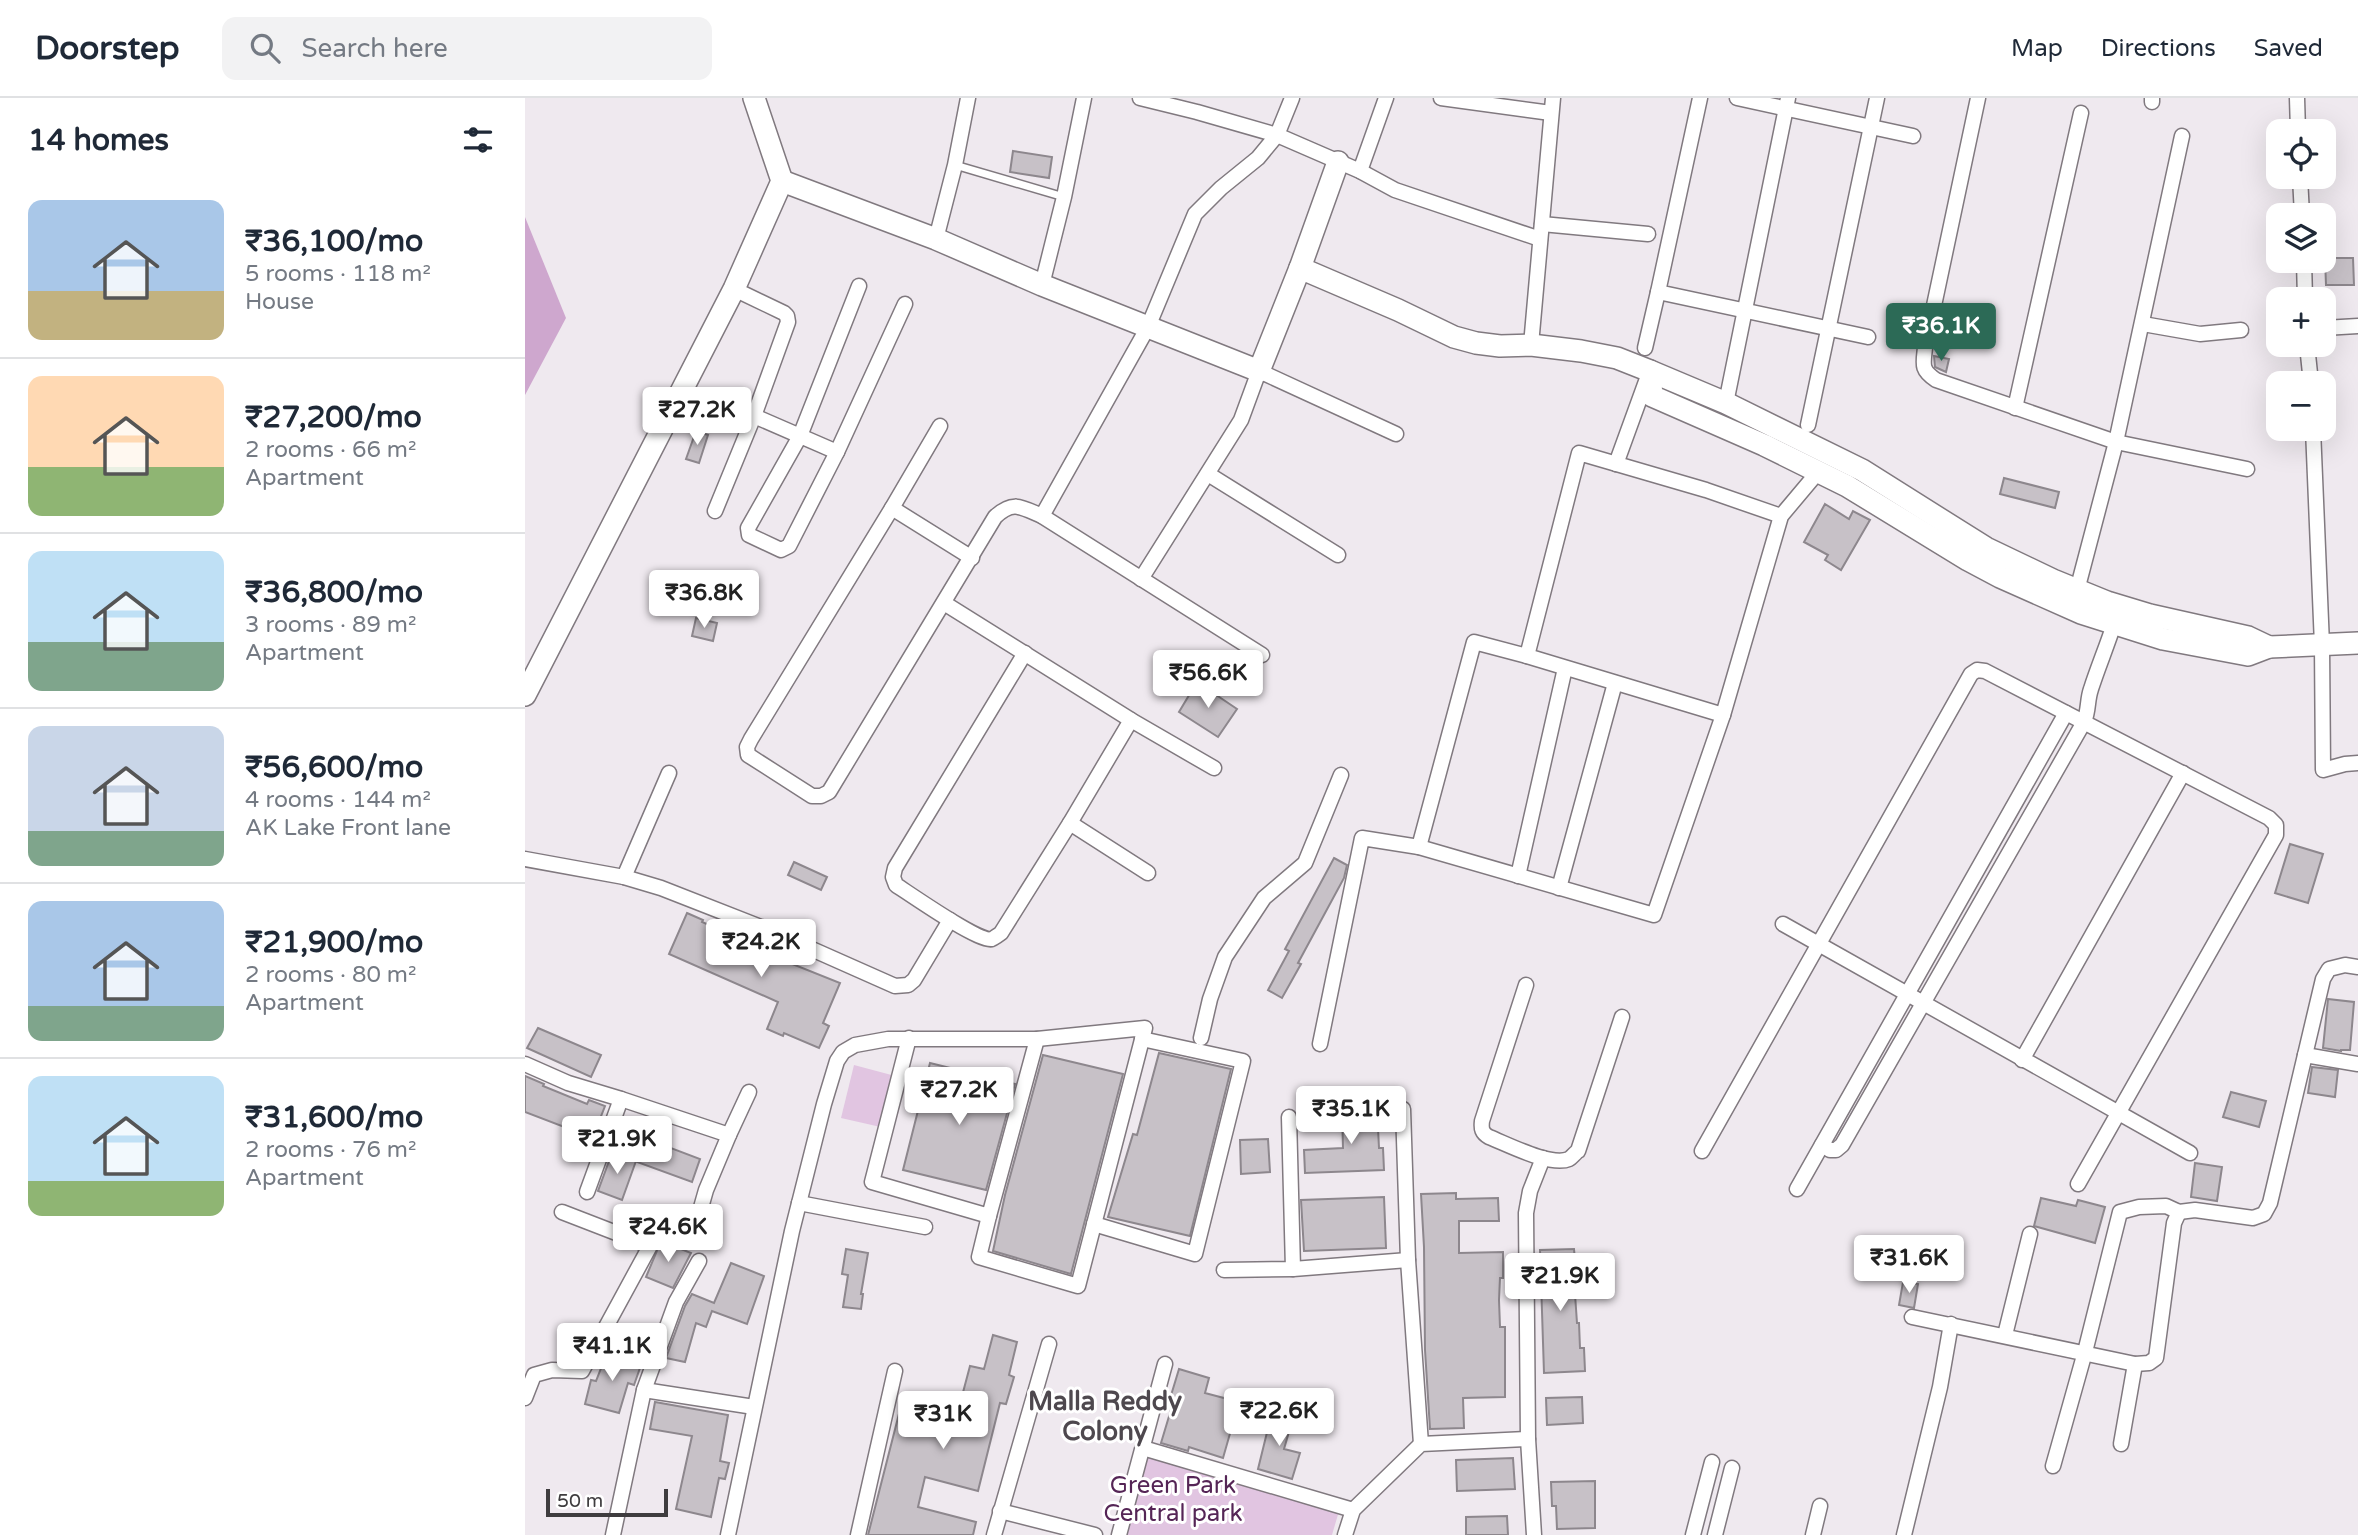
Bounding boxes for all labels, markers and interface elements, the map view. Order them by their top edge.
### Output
search box [222,17,712,80]
text: Doorstep [35,29,180,68]
icon: search [246,29,284,67]
text: Search here [302,33,448,64]
text: Map [2011,34,2063,63]
text: Directions [2101,34,2216,63]
text: Saved [2254,34,2323,63]
map controls [2266,119,2336,441]
button: locate [2266,119,2336,189]
icon: filters [459,121,497,159]
text: 14 homes [28,122,169,159]
button: layers [2266,203,2336,273]
text: ₹36,100/mo [245,223,423,260]
icon: home [84,228,168,312]
text: 5 rooms · 118 m² [245,260,431,288]
button: + [2266,287,2336,357]
text: House [245,288,314,316]
pin: ₹36.1K [1884,303,1998,363]
text: ₹36.1K [1902,312,1980,340]
button: − [2266,371,2336,441]
pin: ₹27.2K [640,388,754,447]
text: ₹27.2K [658,396,736,424]
text: ₹27,200/mo [245,399,422,436]
icon: home [84,404,168,488]
text: 2 rooms · 66 m² [245,436,416,464]
text: Apartment [245,464,364,492]
pin: ₹36.8K [647,570,761,630]
text: ₹36,800/mo [245,574,423,611]
icon: home [84,579,168,663]
text: ₹36.8K [665,579,743,607]
text: 3 rooms · 89 m² [245,611,416,639]
text: Apartment [245,639,364,667]
pin: ₹56.6K [1151,650,1265,710]
text: ₹56.6K [1169,659,1247,687]
text: ₹56,600/mo [245,749,423,786]
icon: home [84,754,168,838]
text: 4 rooms · 144 m² [245,786,431,814]
text: AK Lake Front lane [245,814,451,842]
pin: ₹24.2K [704,920,818,979]
text: ₹21,900/mo [245,924,423,961]
text: ₹24.2K [722,928,800,956]
icon: home [84,929,168,1013]
text: 2 rooms · 80 m² [245,961,416,989]
text: Apartment [245,989,364,1017]
pin: ₹27.2K [902,1068,1016,1127]
text: ₹27.2K [920,1076,998,1104]
pin: ₹35.1K [1294,1086,1408,1146]
text: ₹35.1K [1312,1095,1390,1123]
text: ₹31,600/mo [245,1099,423,1136]
icon: home [84,1104,168,1188]
pin: ₹21.9K [560,1116,674,1176]
text: ₹21.9K [578,1125,656,1153]
text: 2 rooms · 76 m² [245,1136,416,1164]
text: Apartment [245,1164,364,1192]
pin: ₹24.6K [611,1204,725,1264]
text: ₹24.6K [629,1213,707,1241]
pin: ₹31.6K [1852,1236,1966,1295]
text: ₹31.6K [1870,1244,1948,1272]
pin: ₹21.9K [1503,1254,1617,1313]
text: ₹21.9K [1521,1262,1599,1290]
pin: ₹41.1K [555,1324,669,1383]
text: ₹41.1K [573,1332,651,1360]
district label: Malla Reddy Colony [1028,1386,1182,1447]
pin: ₹22.6K [1222,1388,1336,1448]
pin: ₹31K [902,1392,984,1451]
text: ₹22.6K [1240,1397,1318,1425]
text: ₹31K [914,1400,972,1428]
park label: Green Park Central park [1103,1471,1243,1528]
scale bar [546,1486,669,1518]
text: 50 m [557,1490,603,1512]

